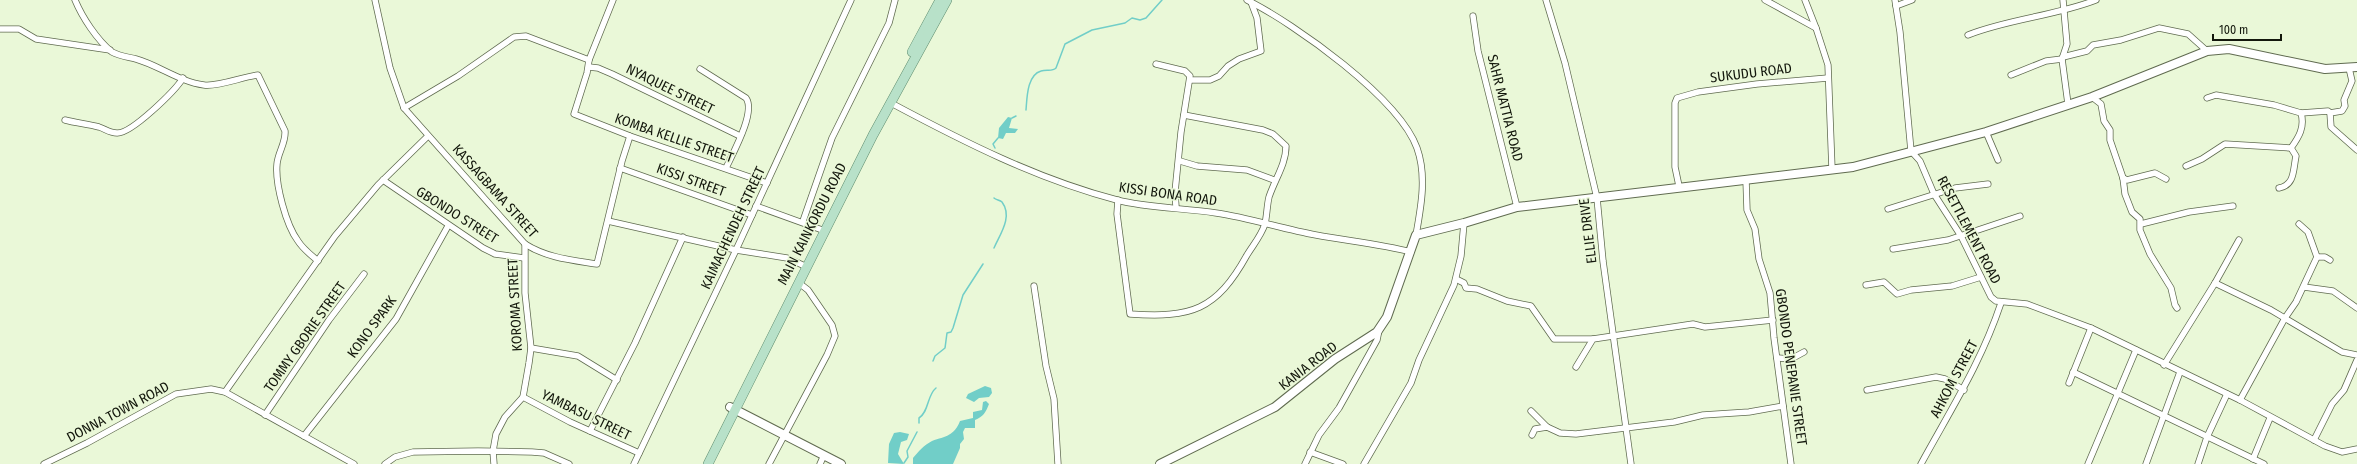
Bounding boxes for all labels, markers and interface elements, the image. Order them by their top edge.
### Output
scale bar [2213,16,2281,42]
text: 100 m [2219,23,2248,37]
street label: SAHR MATTIA ROAD [1484,53,1526,163]
street label: NYAQUEE STREET [623,60,717,118]
street label: SUKUDU ROAD [1709,60,1793,86]
street label: KOMBA KELLIE STREET [612,110,736,166]
street label: KASSAGBAMA STREET [449,141,542,242]
street label: KISSI STREET [654,160,728,200]
street label: MAIN KAINKORDU ROAD [774,160,850,288]
street label: KAIMACHENDEH STREET [697,164,769,292]
street label: RESETTLEMENT ROAD [1933,173,2005,287]
street label: KISSI BONA ROAD [1118,179,1218,209]
street label: GBONDO STREET [413,183,502,247]
street label: ELLIE DRIVE [1576,197,1600,265]
street label: KOROMA STREET [504,258,526,352]
street label: TOMMY GBORIE STREET [261,278,350,395]
street label: GBONDO PENEPANIE STREET [1772,287,1811,447]
street label: KONO SPARK [344,292,401,361]
street label: AHKOM STREET [1926,337,1982,421]
street label: KANIA ROAD [1275,338,1341,394]
street label: DONNA TOWN ROAD [64,378,172,446]
street label: YAMBASU STREET [539,386,634,444]

